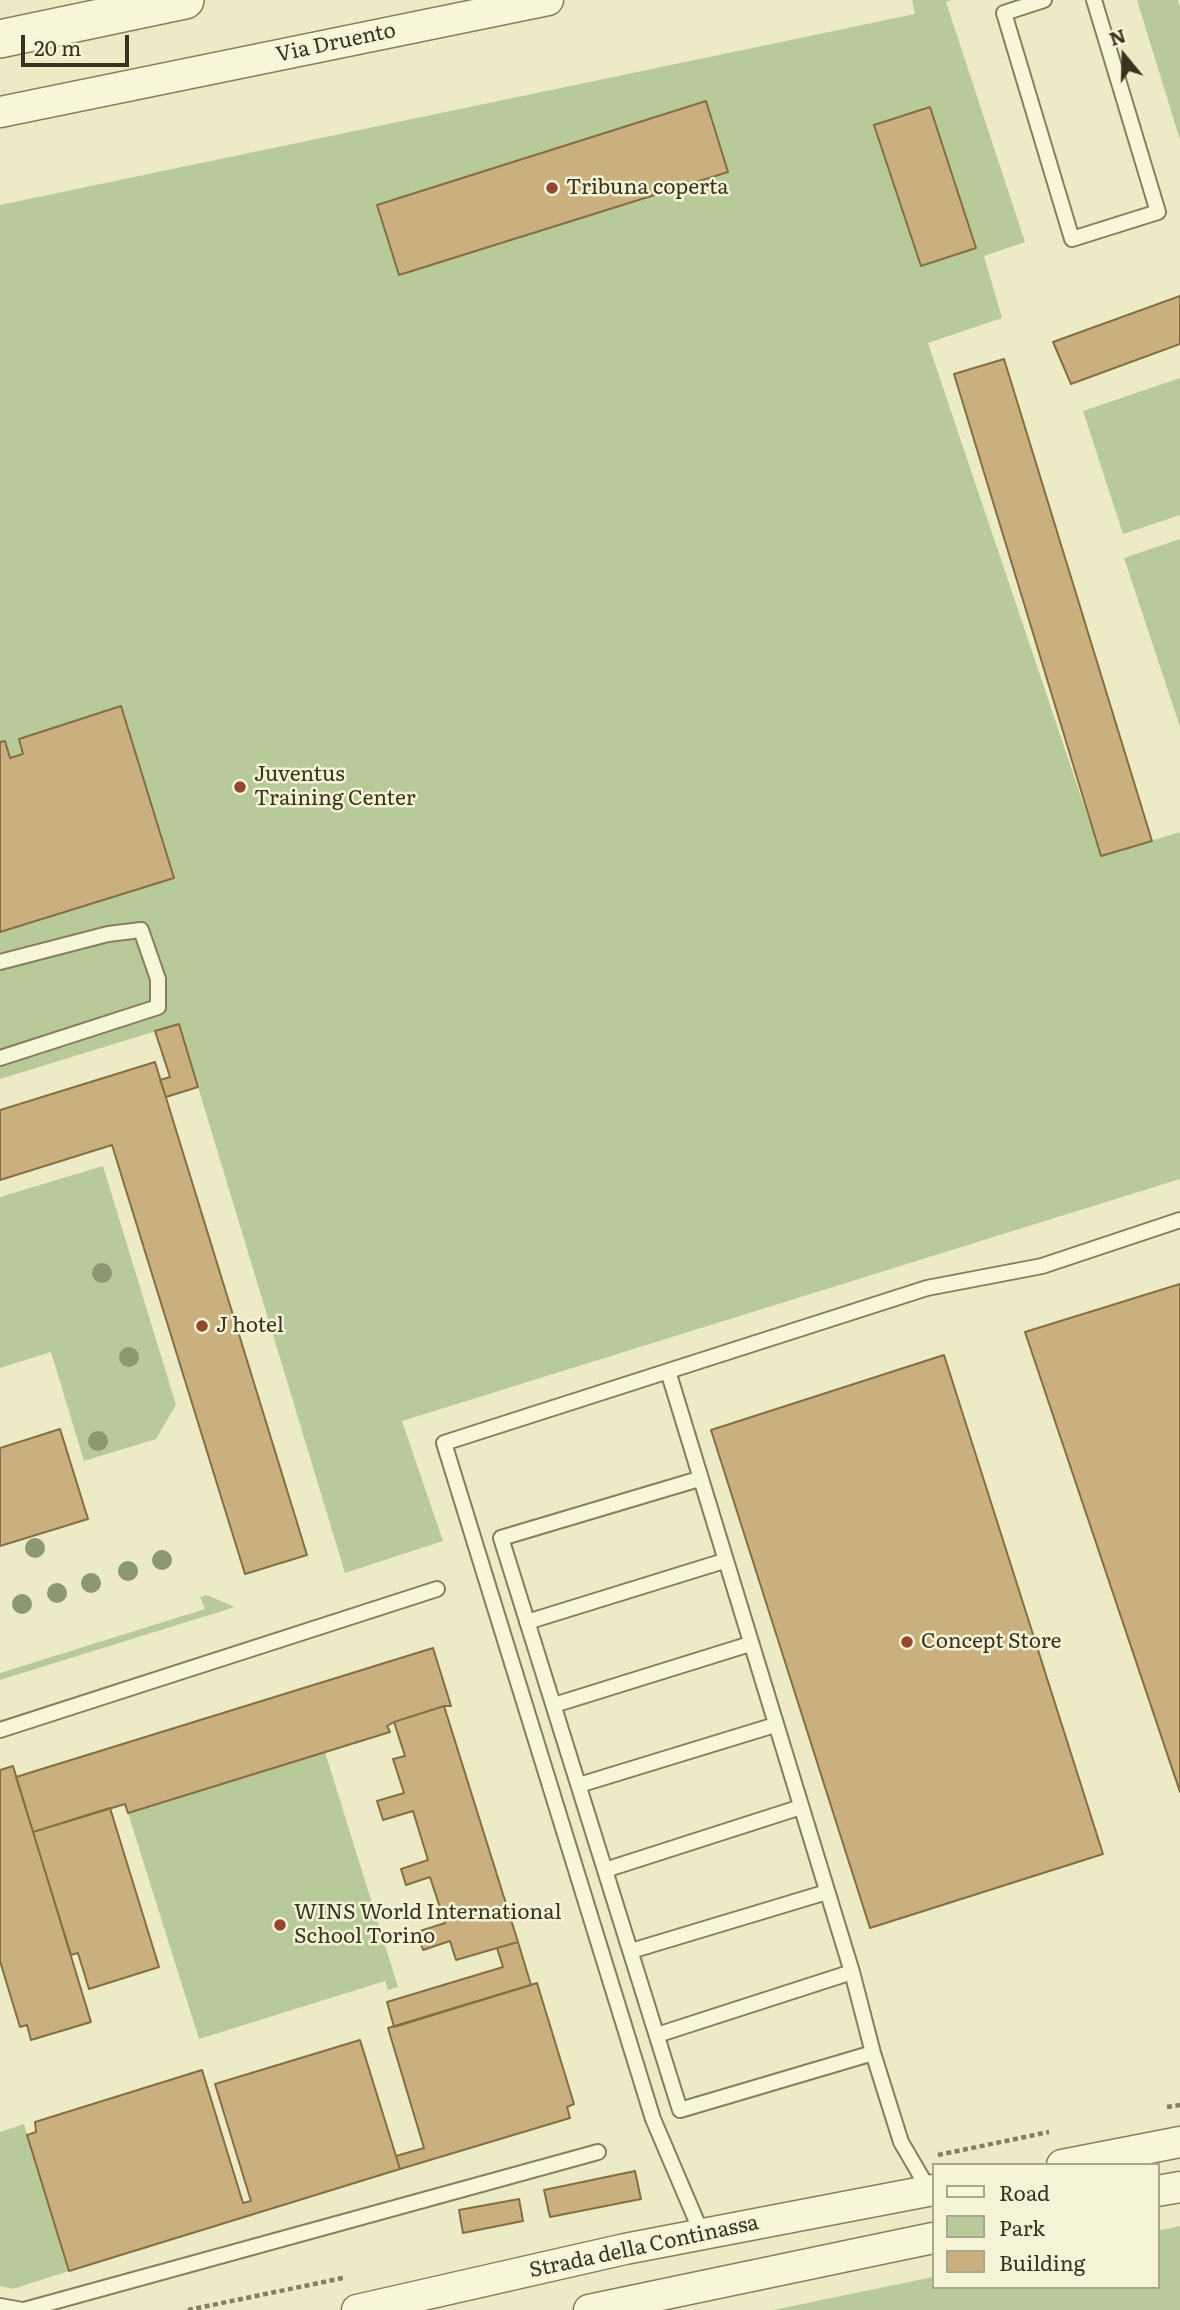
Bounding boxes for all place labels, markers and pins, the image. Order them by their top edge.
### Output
place label: Tribuna coperta [566,175,728,201]
marker: Tribuna coperta [544,180,560,196]
place label: Juventus Training Center [254,762,416,812]
marker: Juventus Training Center [232,779,248,795]
place label: J hotel [216,1313,284,1339]
marker: J hotel [194,1318,210,1334]
place label: Concept Store [921,1629,1061,1655]
marker: Concept Store [899,1634,915,1650]
place label: WINS World International School Torino [294,1900,562,1950]
marker: WINS World International School Torino [272,1917,288,1933]

